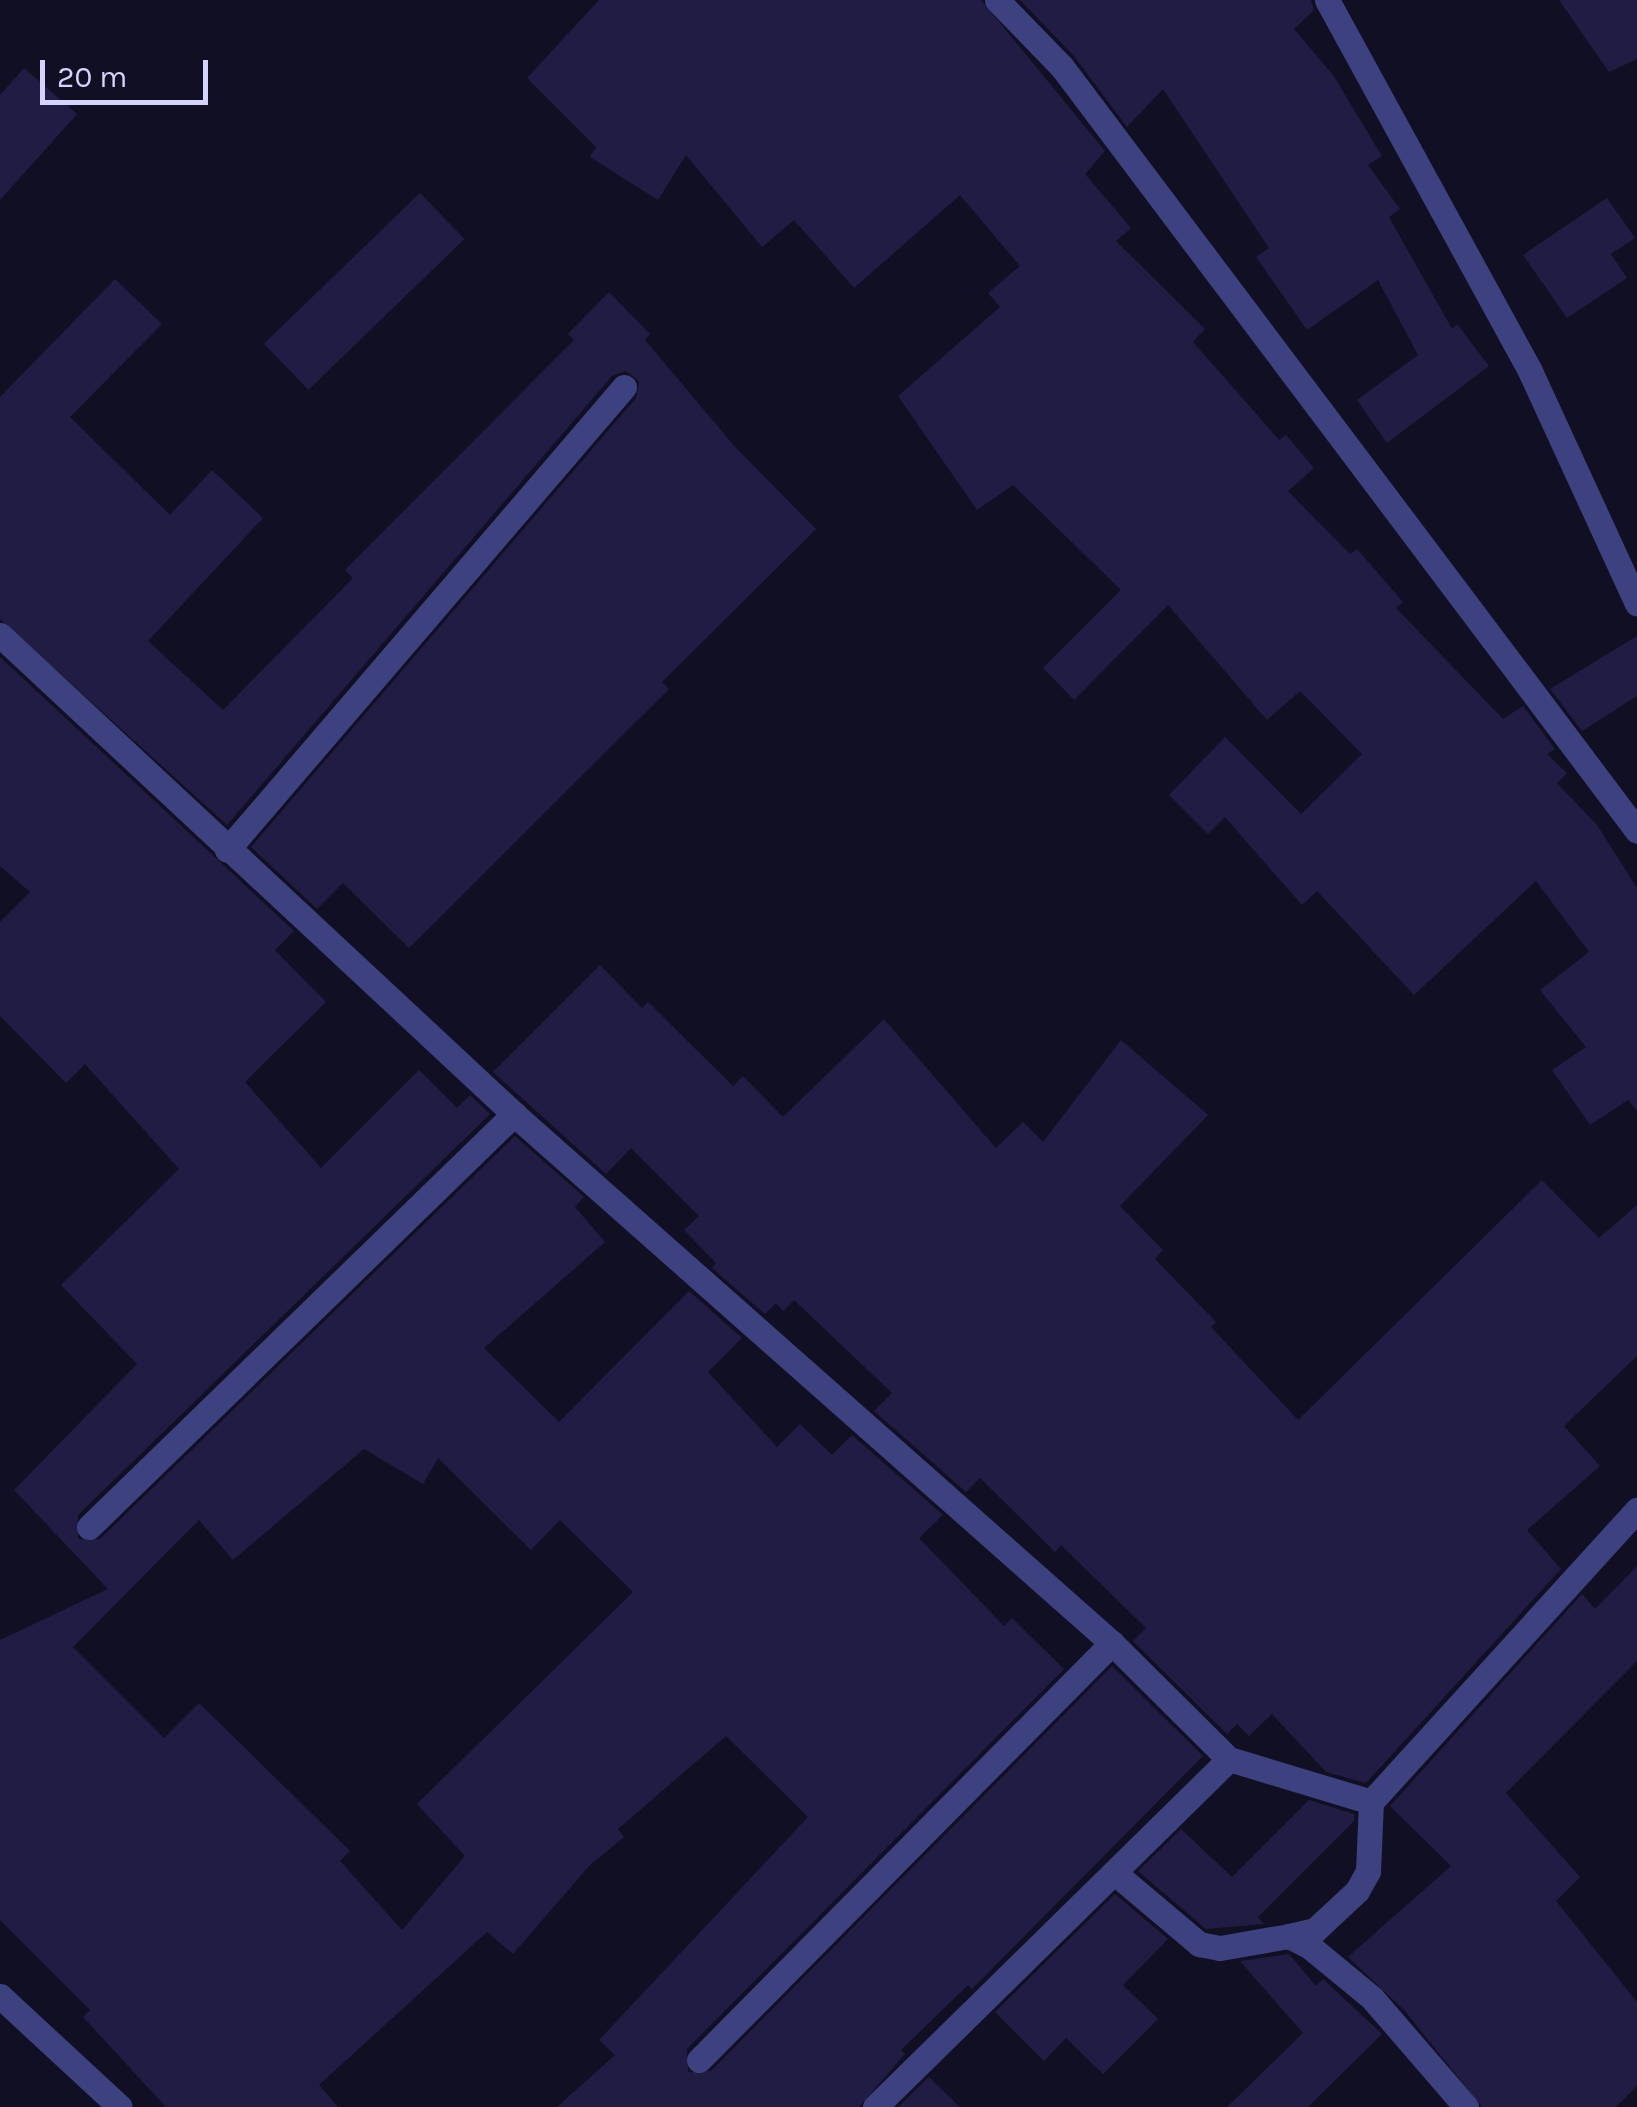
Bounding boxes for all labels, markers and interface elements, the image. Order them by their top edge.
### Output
scale bar [45,40,212,102]
text: 20 m [57,59,127,95]

